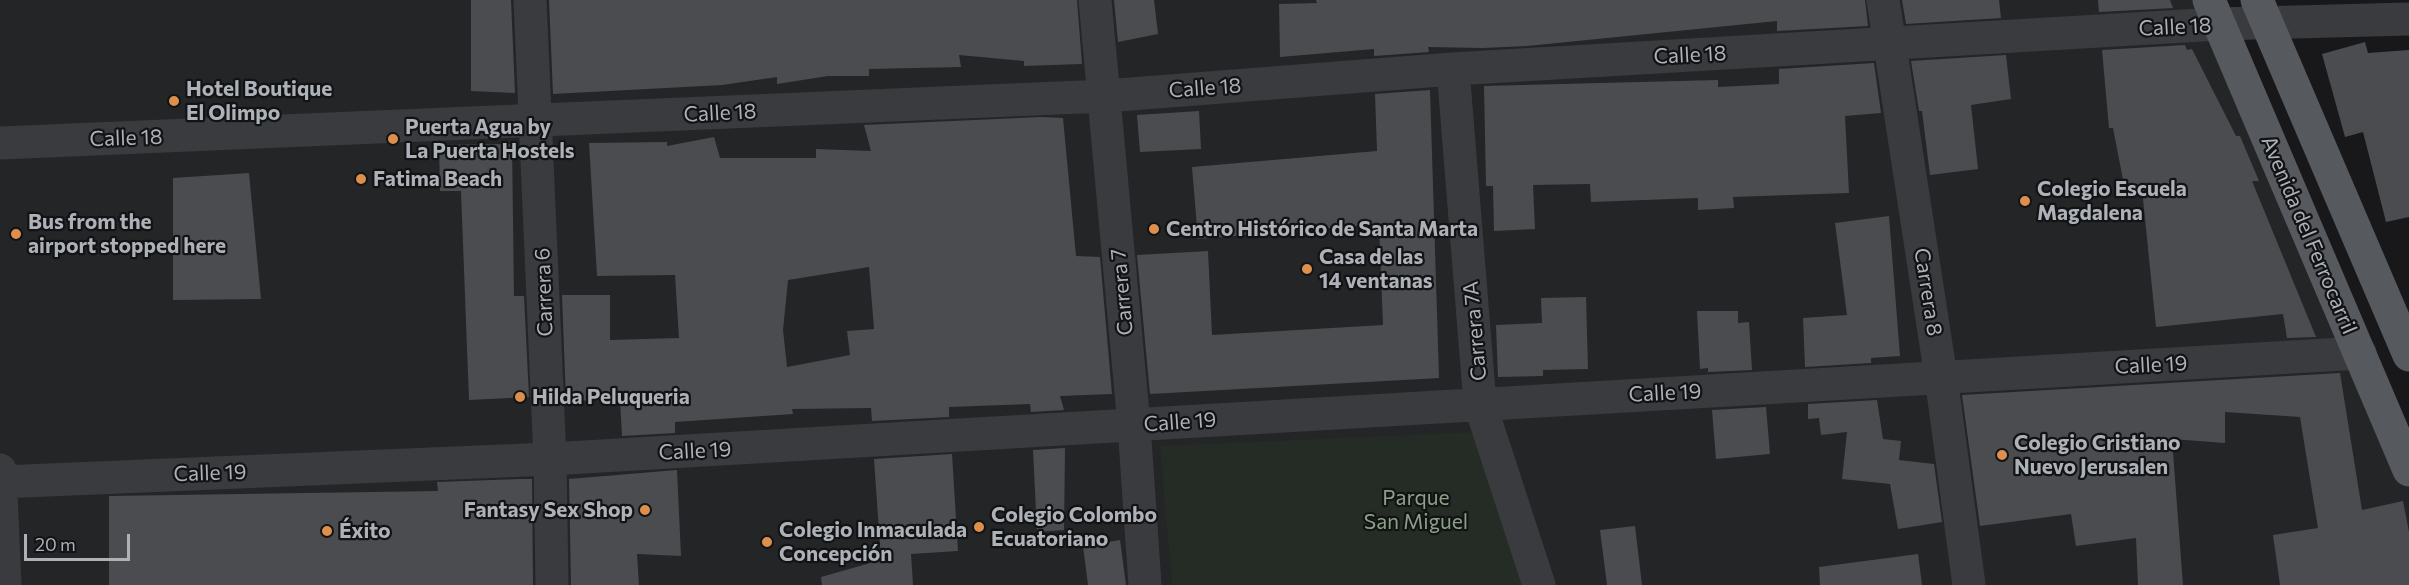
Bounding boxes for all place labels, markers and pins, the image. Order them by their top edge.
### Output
place label: Hotel Boutique El Olimpo [186,76,332,126]
marker: Hotel Boutique El Olimpo [167,94,181,108]
place label: Puerta Agua by La Puerta Hostels [405,114,575,164]
marker: Puerta Agua by La Puerta Hostels [386,132,400,146]
place label: Fatima Beach [373,166,502,192]
marker: Fatima Beach [354,172,368,186]
place label: Colegio Escuela Magdalena [2037,176,2187,226]
marker: Colegio Escuela Magdalena [2018,194,2032,208]
place label: Bus from the airport stopped here [28,209,226,259]
place label: Centro Histórico de Santa Marta [1166,216,1478,242]
marker: Centro Histórico de Santa Marta [1147,222,1161,236]
marker: Bus from the airport stopped here [9,227,23,241]
place label: Casa de las 14 ventanas [1319,244,1433,294]
marker: Casa de las 14 ventanas [1300,262,1314,276]
place label: Hilda Peluqueria [532,384,690,410]
marker: Hilda Peluqueria [513,390,527,404]
place label: Colegio Cristiano Nuevo Jerusalen [2014,430,2181,480]
marker: Colegio Cristiano Nuevo Jerusalen [1995,448,2009,462]
place label: Fantasy Sex Shop [464,497,633,523]
place label: Colegio Colombo Ecuatoriano [991,502,1157,552]
marker: Fantasy Sex Shop [638,503,652,517]
place label: Colegio Inmaculada Concepción [779,517,967,567]
place label: Éxito [339,518,391,544]
marker: Colegio Colombo Ecuatoriano [972,520,986,534]
marker: Éxito [320,524,334,538]
marker: Colegio Inmaculada Concepción [760,535,774,549]

